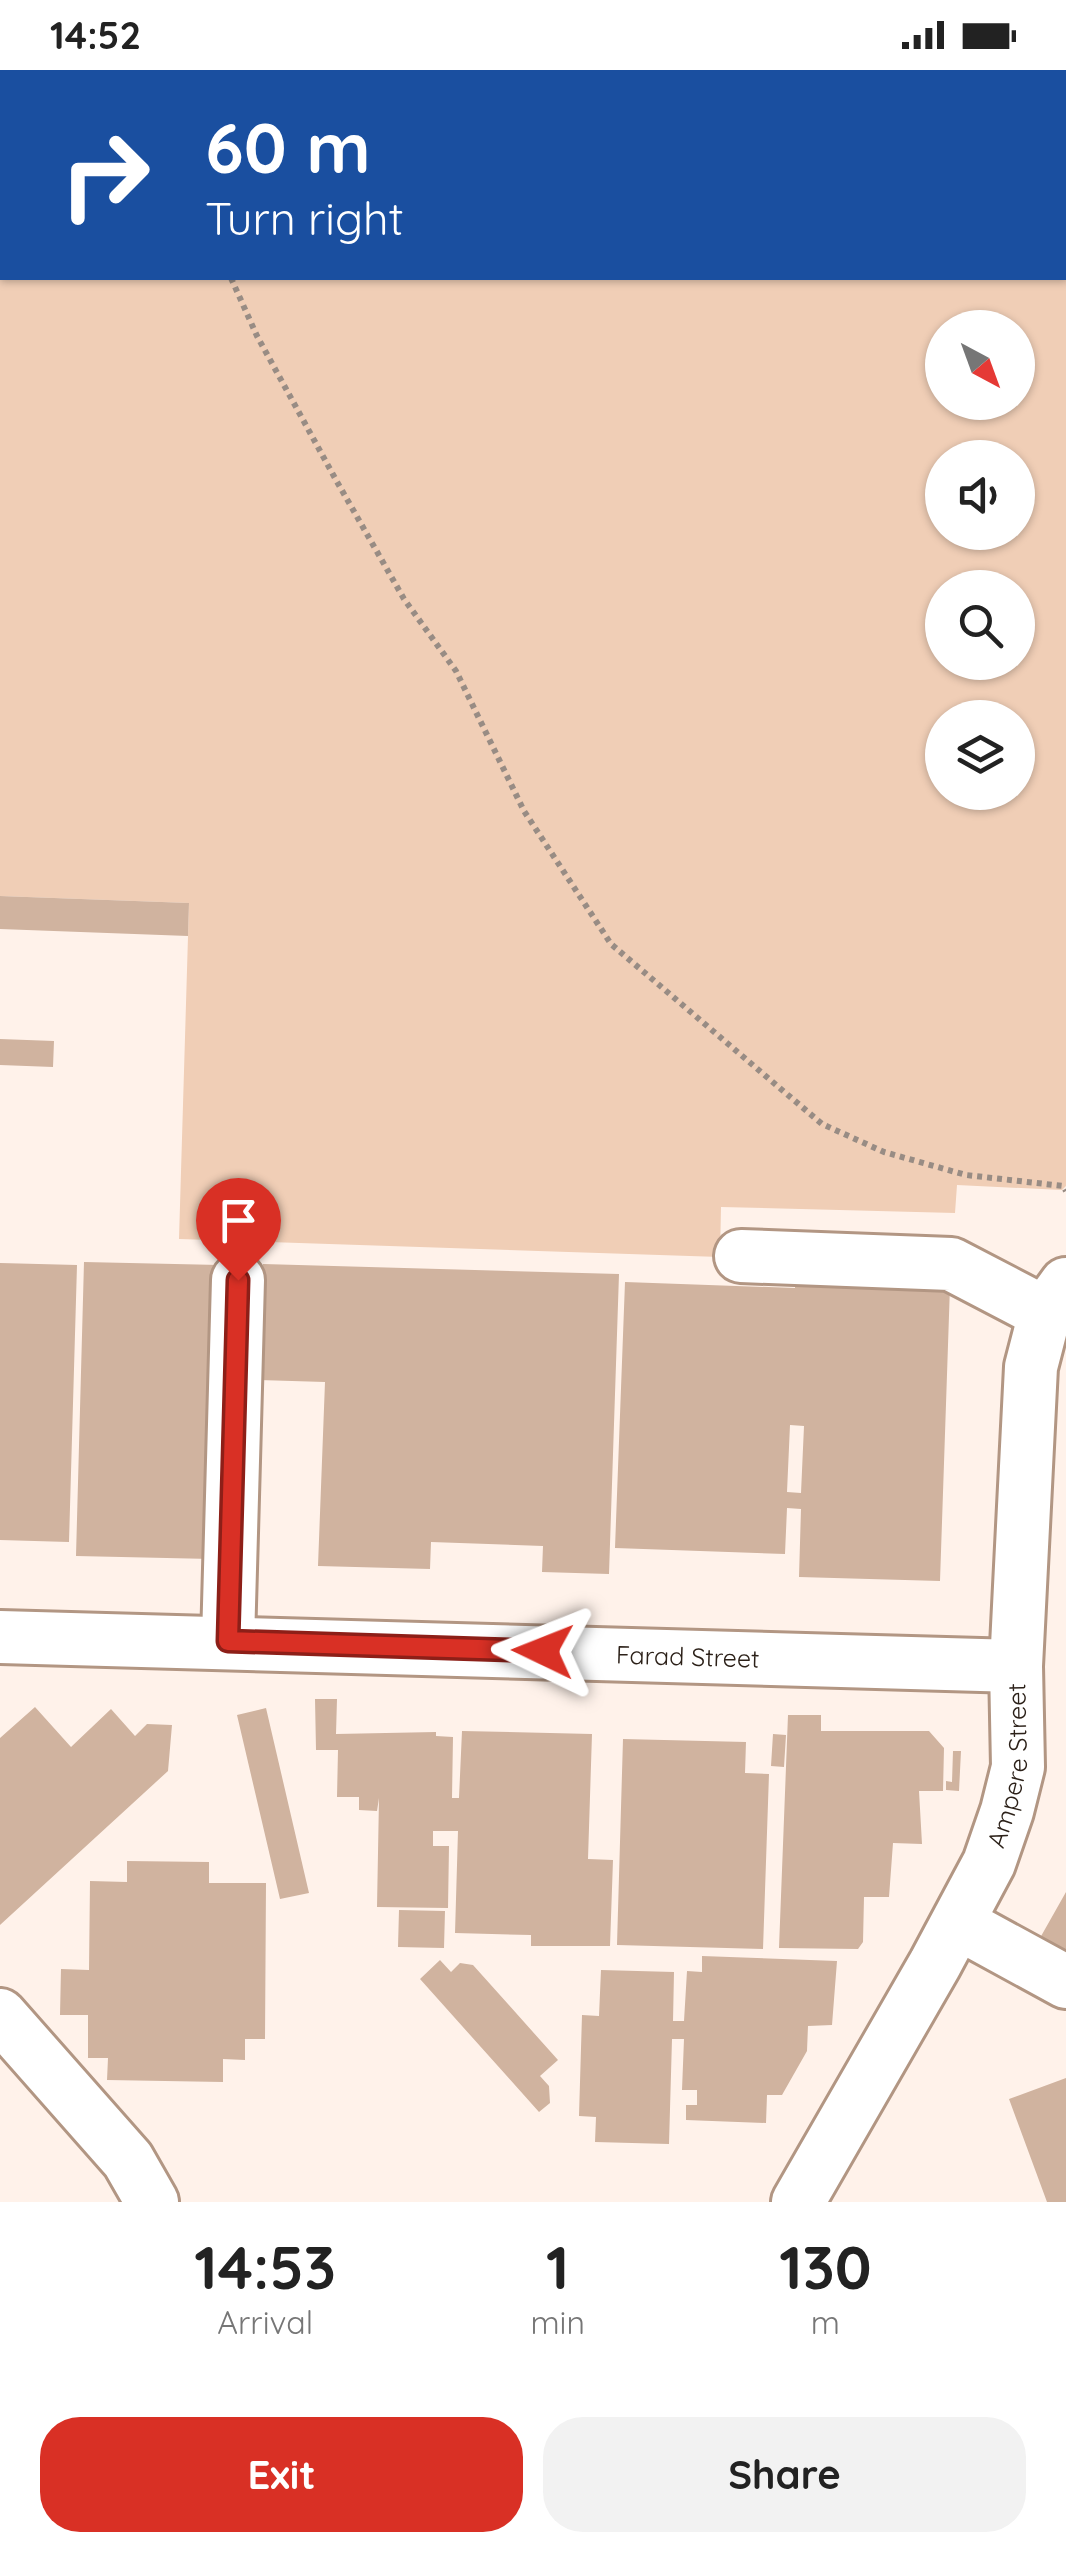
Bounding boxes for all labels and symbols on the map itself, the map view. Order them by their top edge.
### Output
north arrow [925,310,1035,420]
pin [196,1178,281,1281]
position arrow [491,1599,595,1703]
street label: Farad Street [615,1639,760,1674]
street label: Ampere Street [980,1683,1033,1851]

